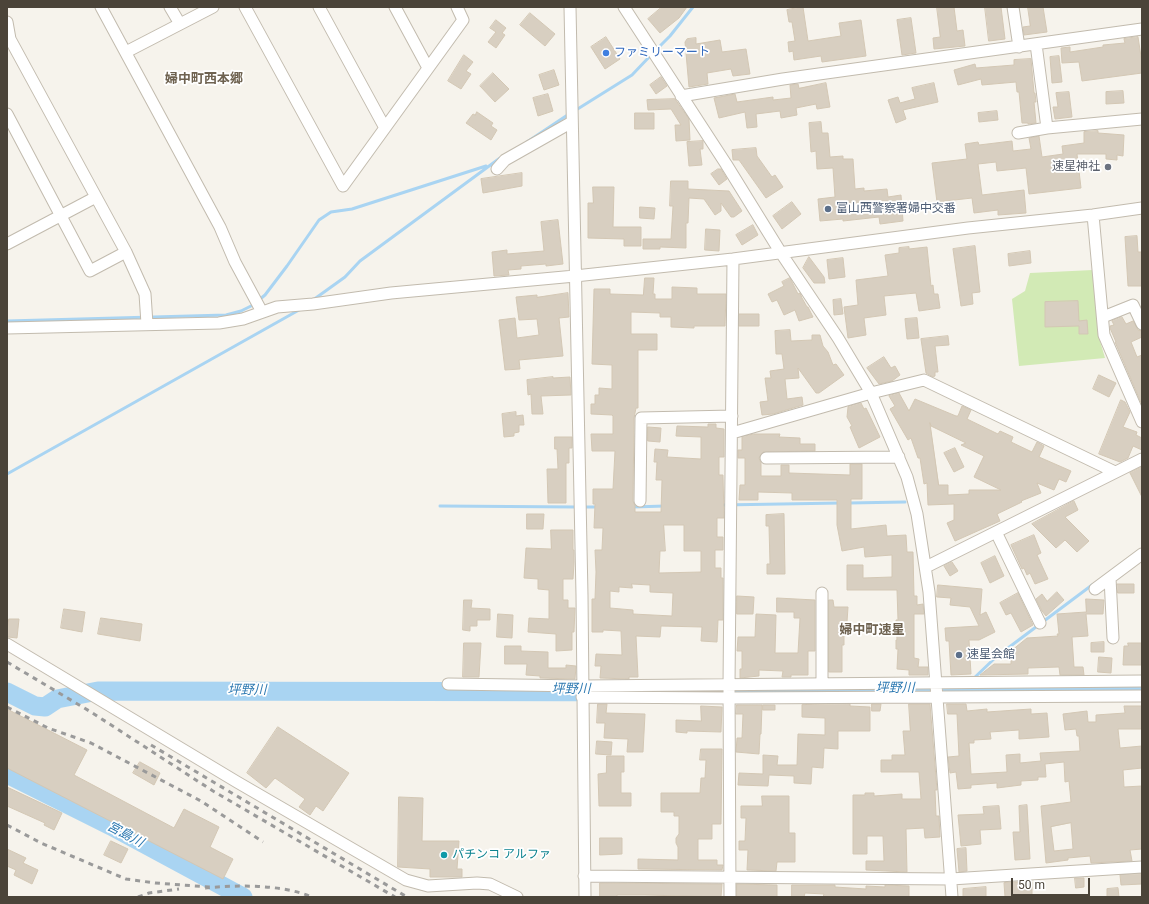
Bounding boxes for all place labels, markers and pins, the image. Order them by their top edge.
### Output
place label: ファミリーマート [614,46,710,60]
marker: ファミリーマート [601,48,611,58]
place label: 速星神社 [1052,160,1100,174]
marker: 速星神社 [1103,162,1113,172]
place label: 富山西警察署婦中交番 [836,202,956,216]
marker: 富山西警察署婦中交番 [823,204,833,214]
place label: 速星会館 [967,648,1015,662]
marker: 速星会館 [954,650,964,660]
place label: パチンコ アルファ [452,848,551,862]
marker: パチンコ アルファ [439,850,449,860]

